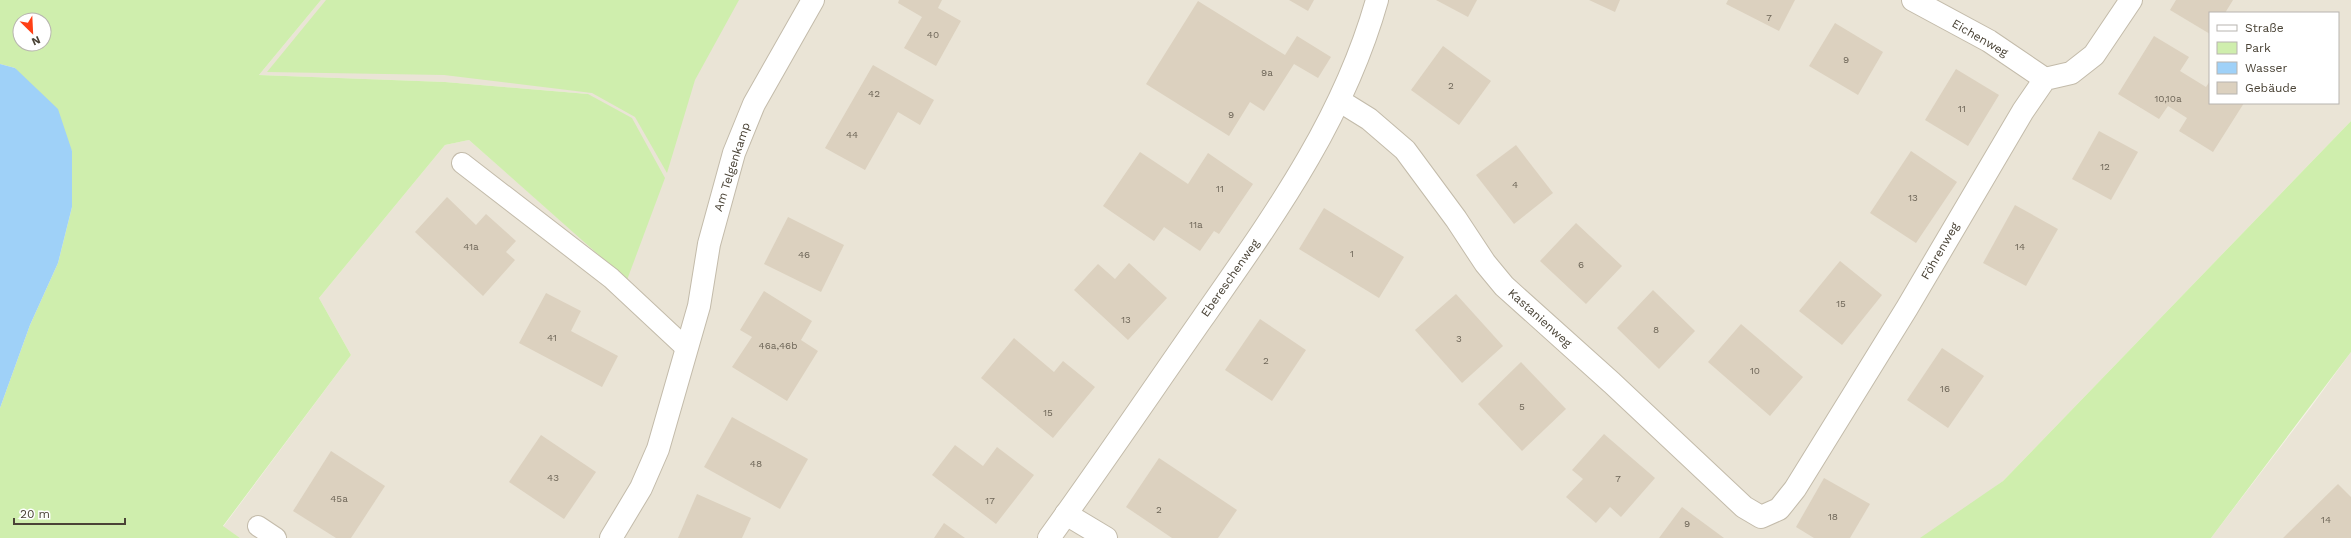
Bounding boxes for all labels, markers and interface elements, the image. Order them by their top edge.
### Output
north arrow [12,12,52,52]
house number: 7 [1766,12,1772,23]
legend [2209,12,2339,104]
street label: Eichenweg [1949,16,2011,60]
text: Straße [2245,21,2284,35]
house number: 40 [927,29,939,40]
text: N [29,33,42,48]
text: Park [2245,41,2271,55]
house number: 9 [1843,54,1849,65]
text: Wasser [2245,61,2287,75]
house number: 9a [1261,67,1273,78]
house number: 2 [1448,80,1454,91]
text: Gebäude [2245,81,2297,95]
house number: 42 [868,88,880,99]
house number: 10,10a [2154,93,2182,104]
house number: 11 [1958,103,1966,114]
house number: 9 [1228,109,1234,120]
street label: Am Telgenkamp [711,121,753,213]
house number: 44 [846,129,858,140]
house number: 12 [2100,161,2110,172]
house number: 4 [1512,179,1518,190]
house number: 11 [1216,183,1224,194]
house number: 13 [1908,192,1918,203]
house number: 11a [1189,219,1203,230]
street label: Föhrenweg [1918,220,1962,282]
street label: Ebereschenweg [1198,236,1262,320]
house number: 41a [463,241,479,252]
house number: 14 [2015,241,2025,252]
house number: 1 [1350,248,1354,259]
house number: 46 [798,249,810,260]
house number: 6 [1578,259,1584,270]
street label: Kastanienweg [1505,286,1575,351]
house number: 15 [1836,298,1846,309]
house number: 13 [1121,314,1131,325]
house number: 8 [1653,324,1659,335]
house number: 41 [547,332,557,343]
house number: 3 [1456,333,1462,344]
house number: 46a,46b [759,340,797,351]
house number: 2 [1263,355,1269,366]
house number: 10 [1750,365,1760,376]
house number: 16 [1940,383,1950,394]
house number: 5 [1519,401,1525,412]
house number: 15 [1043,407,1053,418]
house number: 48 [750,458,762,469]
house number: 43 [547,472,559,483]
house number: 7 [1615,473,1621,484]
house number: 45a [330,493,348,504]
house number: 17 [985,495,995,506]
scale bar [14,500,125,526]
house number: 2 [1156,504,1162,515]
text: 20 m [20,507,50,521]
house number: 18 [1828,511,1838,522]
house number: 14 [2321,514,2331,525]
house number: 9 [1684,518,1690,529]

